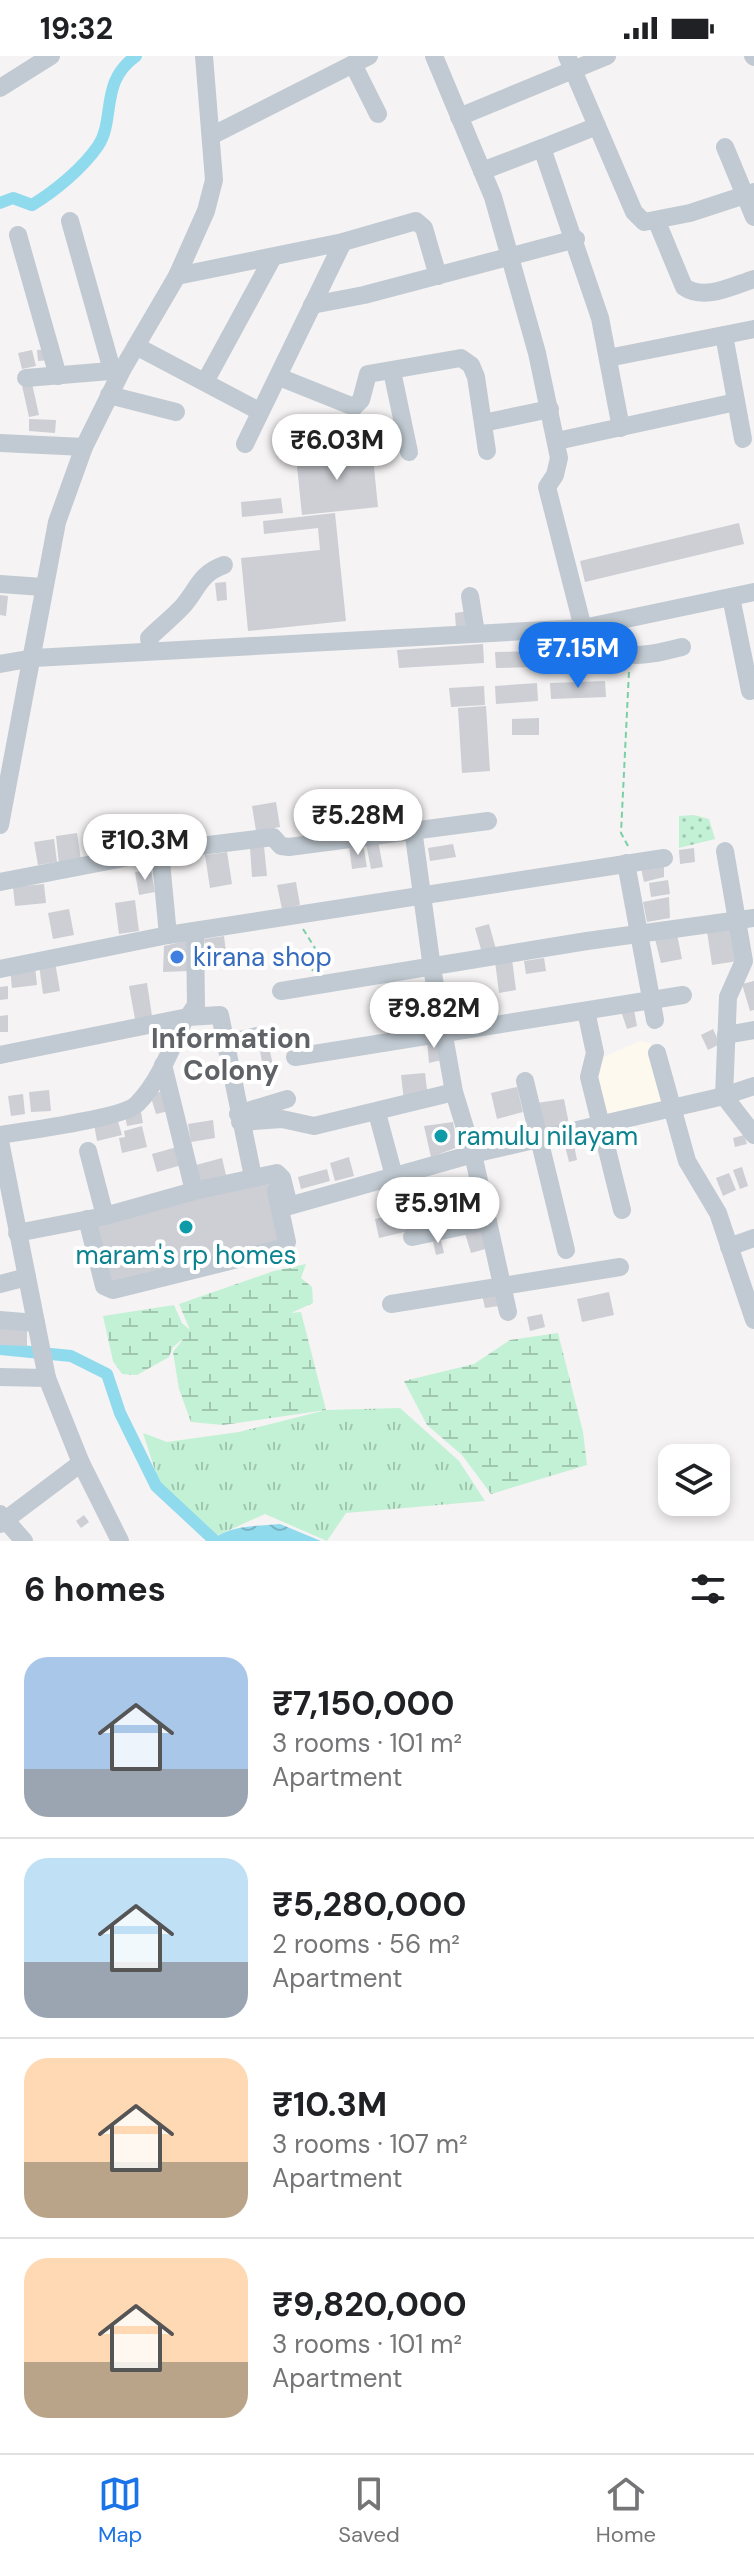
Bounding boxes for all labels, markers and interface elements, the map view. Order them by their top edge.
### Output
text: 19:32 [40,9,113,48]
pin: ₹6.03M [272,414,402,482]
text: ₹6.03M [290,423,384,457]
pin: ₹7.15M [513,622,643,690]
text: ₹7.15M [537,631,619,665]
pin: ₹5.28M [293,789,423,857]
text: ₹5.28M [311,798,405,832]
pin: ₹10.3M [80,814,210,882]
text: ₹10.3M [101,823,189,857]
place label: kirana shop [193,940,332,974]
marker: kirana shop [168,948,186,966]
pin: ₹9.82M [369,982,499,1050]
text: ₹9.82M [388,991,480,1025]
district label: Information Colony [151,1020,311,1089]
place label: ramulu nilayam [457,1119,638,1153]
marker: ramulu nilayam [432,1127,450,1145]
pin: ₹5.91M [373,1177,503,1245]
text: ₹5.91M [395,1186,481,1220]
marker: maram's rp homes [177,1218,195,1236]
place label: maram's rp homes [75,1238,297,1272]
map controls [658,1444,730,1516]
button: layers [658,1444,730,1516]
text: 6 homes [24,1567,166,1612]
icon: filters [686,1567,730,1611]
text: ₹7,150,000 [272,1681,454,1726]
icon: home [88,1689,184,1785]
text: 3 rooms · 101 m² [272,1726,462,1760]
text: Apartment [272,1760,403,1794]
text: ₹5,280,000 [272,1882,466,1927]
icon: home [88,1890,184,1986]
text: 2 rooms · 56 m² [272,1927,460,1961]
text: Apartment [272,1961,403,1995]
text: ₹10.3M [272,2082,387,2127]
icon: home [88,2090,184,2186]
text: 3 rooms · 107 m² [272,2127,468,2161]
text: Apartment [272,2161,403,2195]
text: ₹9,820,000 [272,2282,467,2327]
icon: home [88,2290,184,2386]
text: 3 rooms · 101 m² [272,2327,462,2361]
text: Apartment [272,2361,403,2395]
tab: Map [98,2472,142,2549]
tab: Saved [338,2472,400,2549]
tab: Home [596,2472,656,2549]

